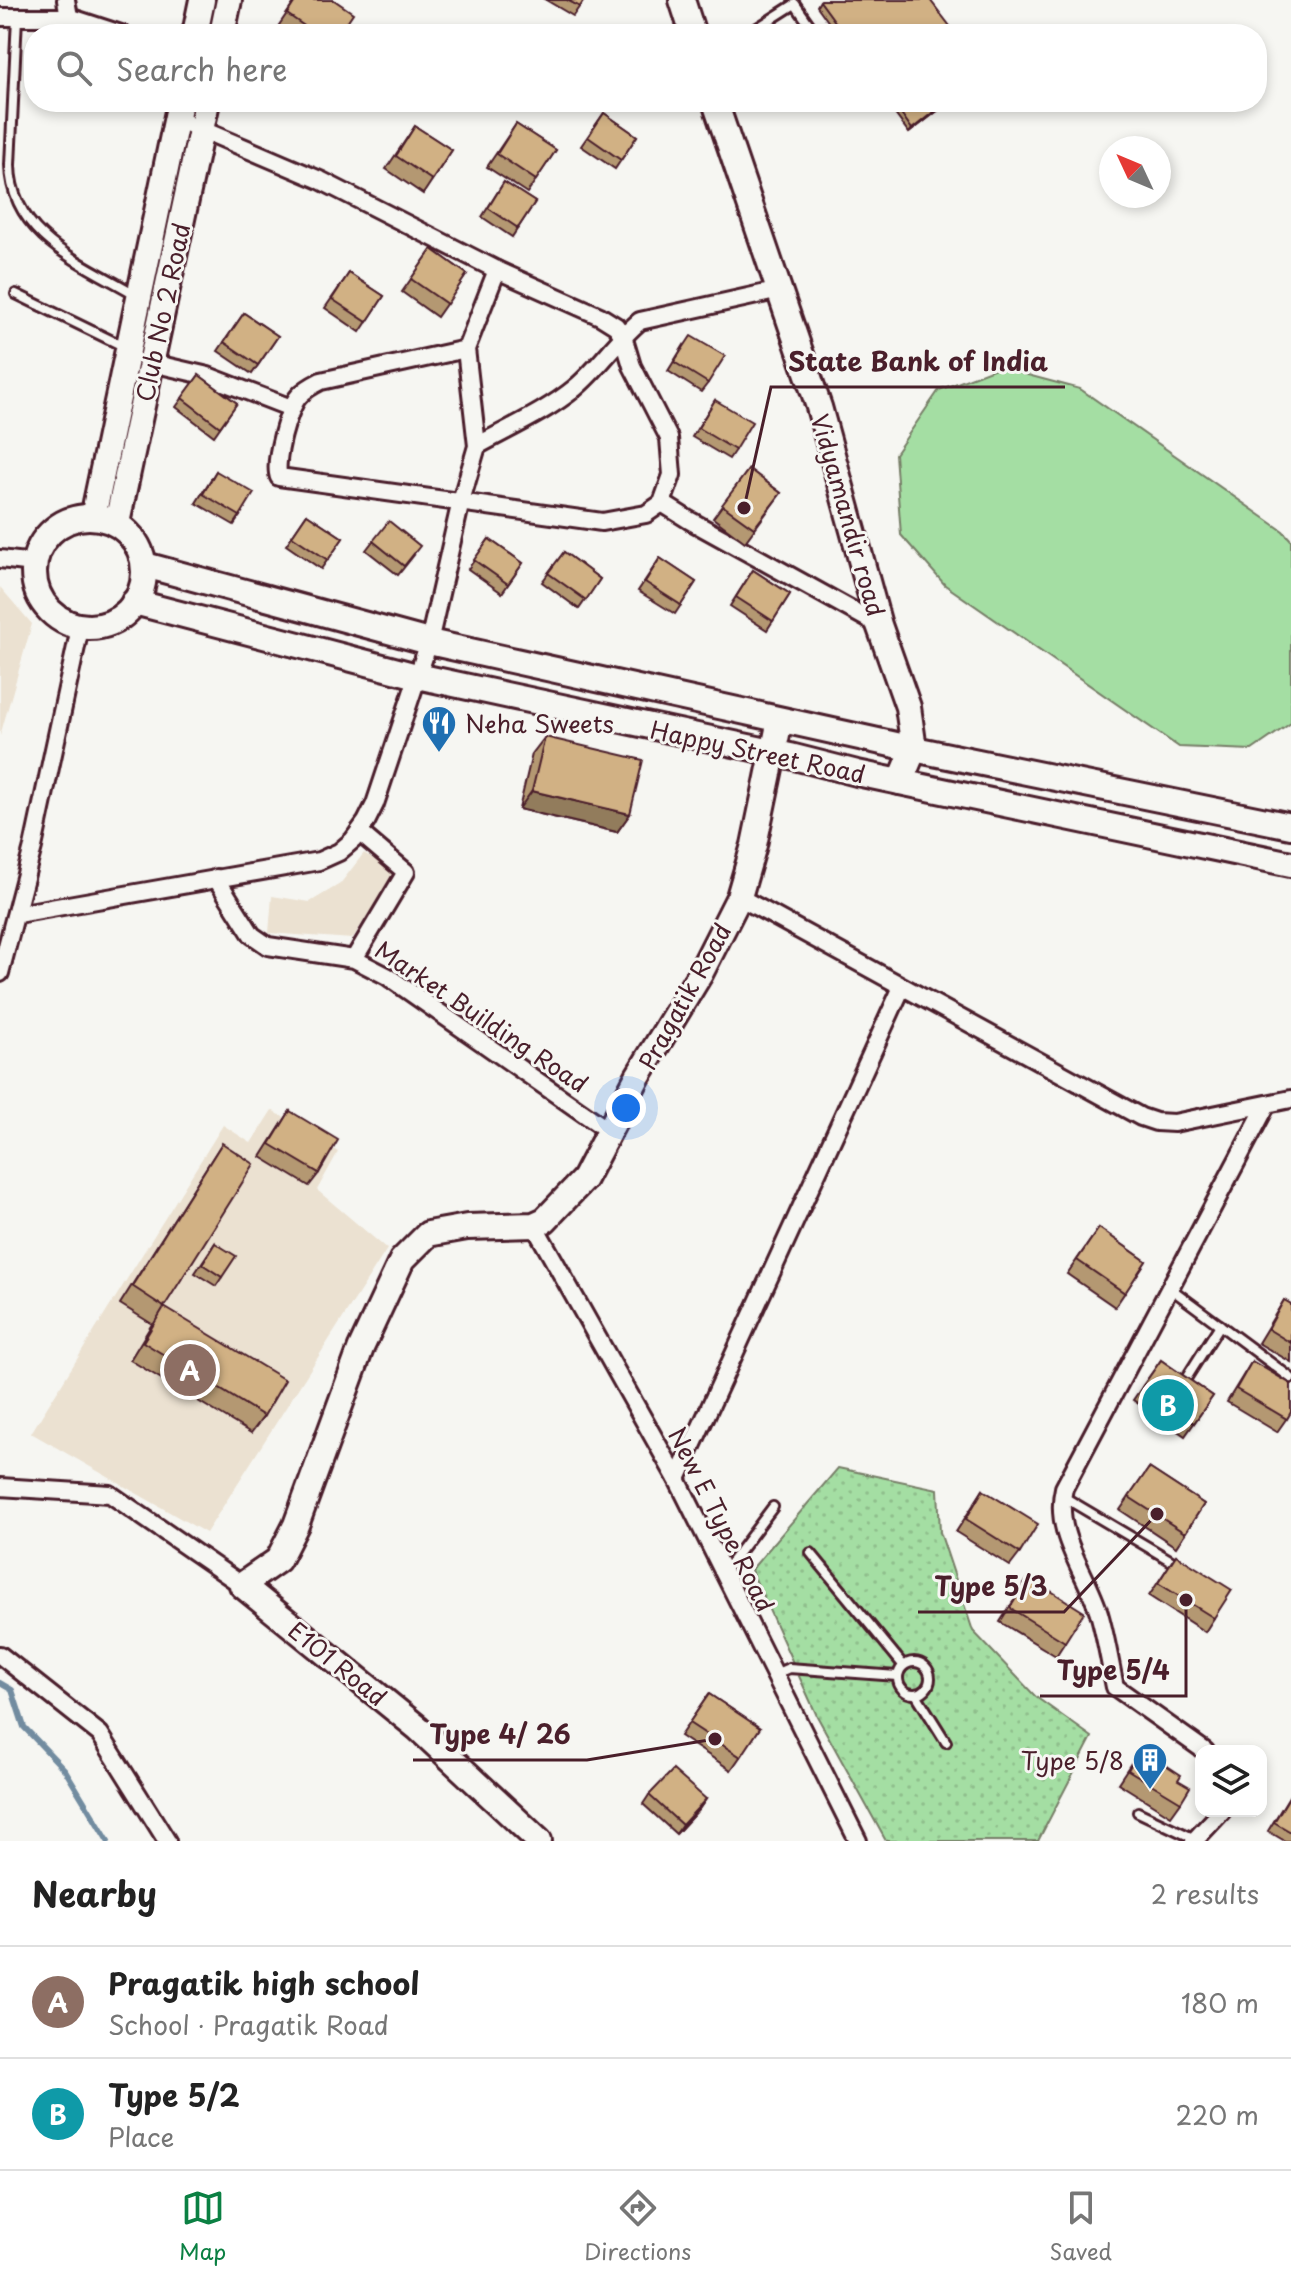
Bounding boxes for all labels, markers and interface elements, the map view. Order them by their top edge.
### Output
search box [24,24,1267,112]
icon: search [52,46,96,90]
text: Search here [116,46,288,91]
north arrow [1099,136,1171,208]
street label: Club No 2 Road [126,219,198,405]
callout: State Bank of India [771,337,1065,387]
text: State Bank of India [788,341,1048,380]
street label: Vidyamandir road [803,410,895,620]
restaurant icon: Neha Sweets [420,704,458,754]
place label: Neha Sweets [465,705,614,741]
street label: Happy Street Road [647,711,869,791]
street label: Pragatik Road [629,916,739,1076]
street label: Market Building Road [368,931,596,1101]
your location [606,1088,646,1128]
pin: A [164,1340,216,1400]
pin: B [1142,1375,1194,1435]
street label: New E Type Road [660,1420,784,1618]
callout: Type 5/3 [918,1562,1064,1612]
text: Type 5/3 [934,1566,1048,1605]
street label: E101 Road [281,1612,395,1714]
callout: Type 5/4 [1040,1646,1186,1696]
text: Type 5/4 [1056,1650,1170,1689]
callout: Type 4/ 26 [413,1710,587,1760]
text: Type 4/ 26 [429,1714,571,1753]
building icon: Type 5/8 [1131,1741,1169,1791]
place label: Type 5/8 [1021,1742,1124,1778]
map controls [1195,1745,1267,1817]
button: layers [1195,1745,1267,1817]
text: Nearby [32,1867,157,1919]
text: 2 results [1151,1874,1259,1913]
text: Pragatik high school [108,1960,419,2005]
text: A [48,1983,68,2022]
text: 180 m [1181,1983,1259,2022]
text: School · Pragatik Road [108,2005,389,2044]
text: Type 5/2 [108,2072,240,2117]
text: B [49,2095,67,2134]
text: 220 m [1175,2095,1259,2134]
text: Place [108,2117,174,2156]
tab: Map [179,2186,226,2267]
tab: Directions [584,2186,691,2267]
tab: Saved [1049,2186,1112,2267]

